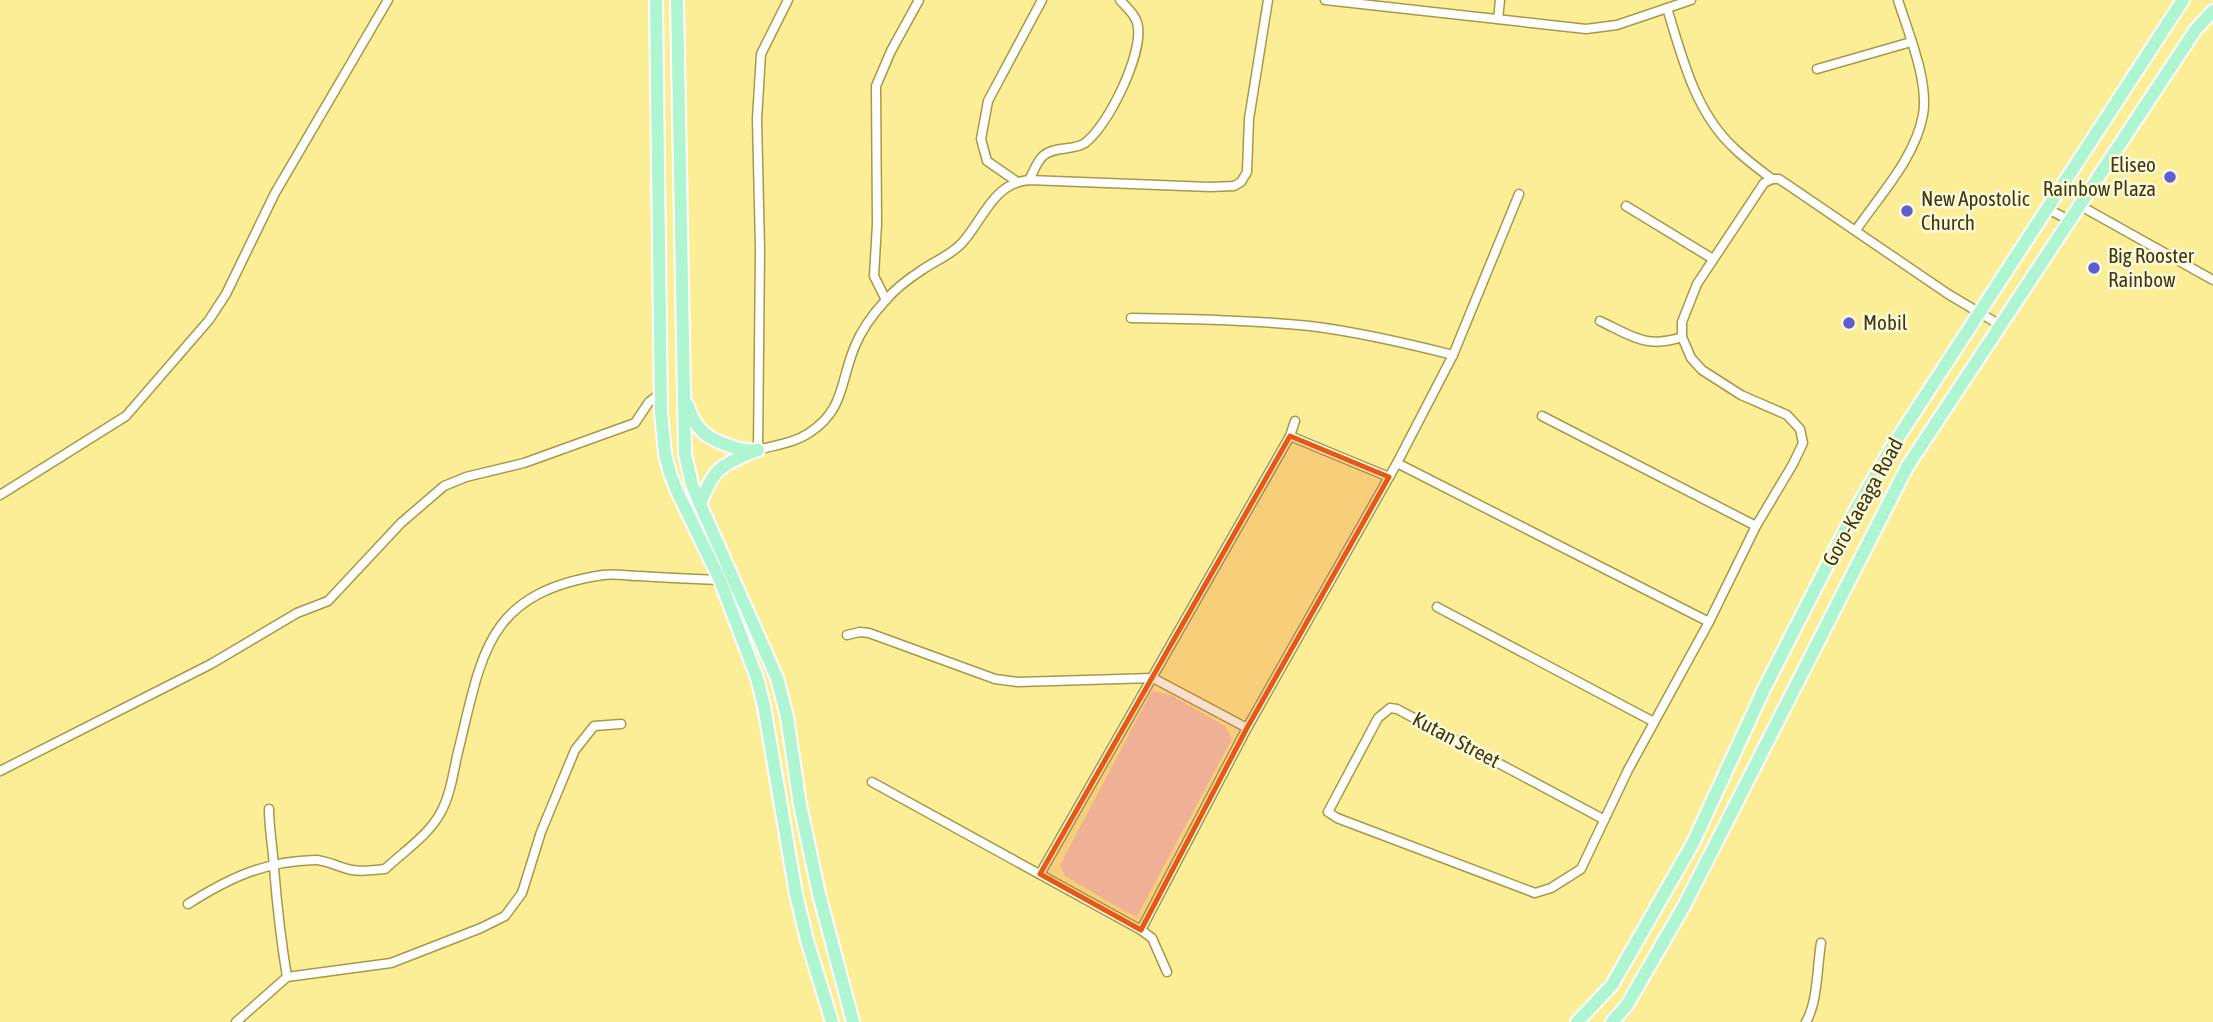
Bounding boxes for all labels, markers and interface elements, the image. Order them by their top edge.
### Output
place label: Eliseo Rainbow Plaza [2043,152,2156,200]
marker: Eliseo Rainbow Plaza [2162,169,2178,185]
place label: New Apostolic Church [1921,186,2030,234]
marker: New Apostolic Church [1899,203,1915,219]
place label: Big Rooster Rainbow [2108,243,2195,291]
marker: Big Rooster Rainbow [2086,260,2102,276]
place label: Mobil [1863,310,1908,334]
marker: Mobil [1841,315,1857,331]
street label: Goro-Kaeaga Road [1817,433,1907,570]
street label: Kutan Street [1409,706,1504,772]

